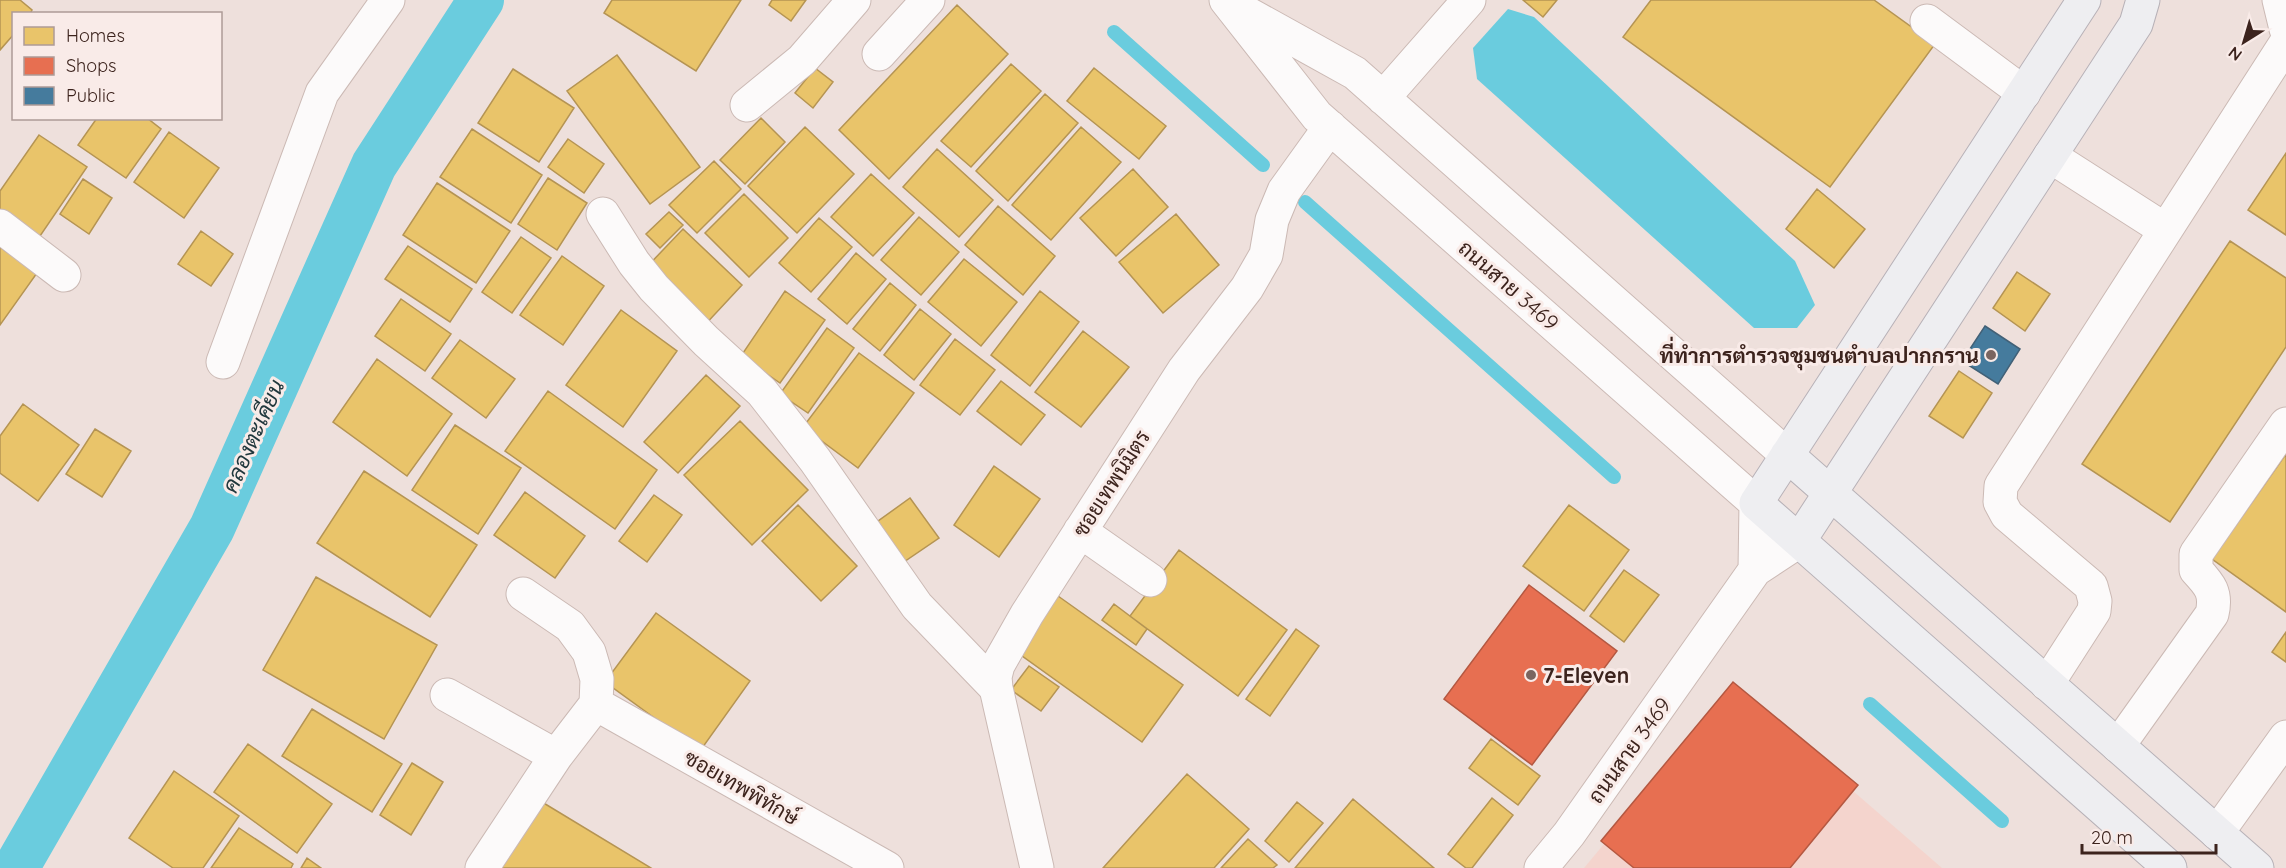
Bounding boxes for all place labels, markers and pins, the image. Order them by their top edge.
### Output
place label: ที่ทำการตำรวจชุมชนตำบลปากกราน [1660,336,1979,371]
marker: ที่ทำการตำรวจชุมชนตำบลปากกราน [1984,348,1998,362]
place label: 7-Eleven [1543,662,1629,688]
marker: 7-Eleven [1524,668,1538,682]

